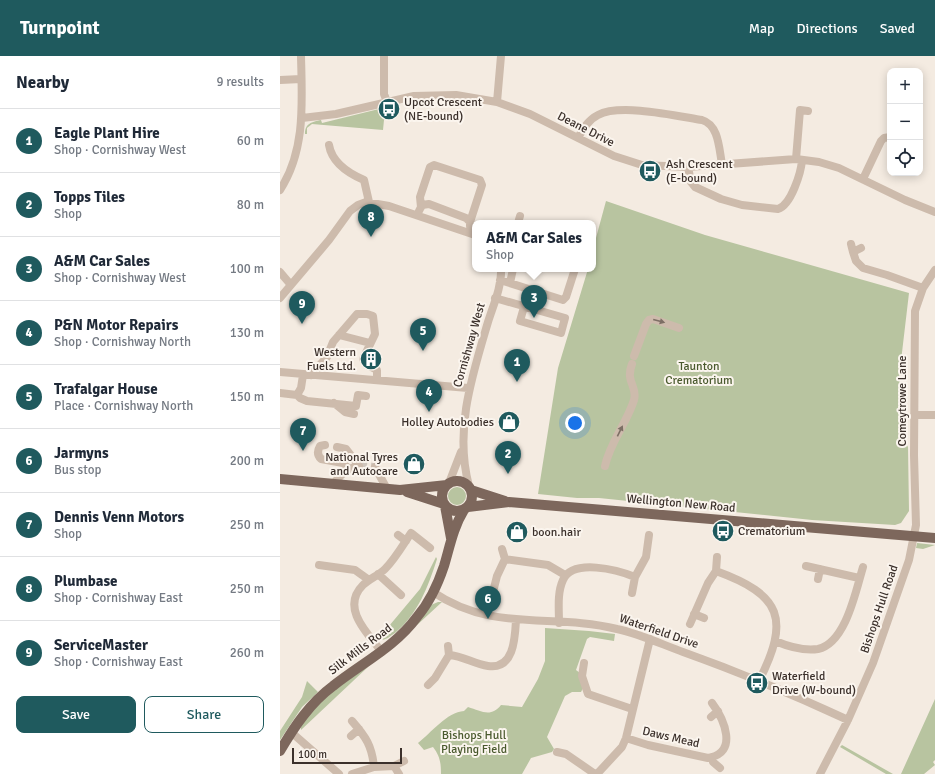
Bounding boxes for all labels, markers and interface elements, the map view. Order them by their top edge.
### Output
text: Turnpoint [20,16,100,40]
text: Map [749,20,775,37]
text: Directions [797,20,858,37]
text: Saved [880,20,915,37]
map controls [887,68,923,176]
button: + [887,68,923,104]
text: Nearby [16,72,69,93]
text: 9 results [216,74,264,90]
place label: Upcot Crescent (NE-bound) [404,95,482,124]
bus stop icon: Upcot Crescent (NE-bound) [376,96,402,122]
button: − [887,104,923,140]
street label: Deane Drive [555,109,617,150]
text: Eagle Plant Hire [54,124,160,142]
text: 1 [25,133,33,149]
text: 60 m [237,133,264,149]
button: locate [887,140,923,176]
text: Shop · Cornishway West [54,142,186,158]
place label: Ash Crescent (E-bound) [666,157,733,186]
bus stop icon: Ash Crescent (E-bound) [637,158,663,184]
text: Topps Tiles [54,188,125,206]
text: 2 [25,197,33,213]
text: 80 m [237,197,264,213]
pin: 8 [358,204,384,237]
text: Shop [54,206,82,222]
popup [472,220,596,272]
text: A&M Car Sales [486,229,582,247]
text: Shop [486,247,514,263]
text: A&M Car Sales [54,252,150,270]
text: 3 [25,261,33,277]
text: 100 m [230,261,264,277]
text: Shop · Cornishway West [54,270,186,286]
pin: 3 [521,285,547,318]
pin: 9 [289,291,315,324]
street label: Cornishway West [450,301,489,389]
text: P&N Motor Repairs [54,316,178,334]
pin: 5 [410,318,436,351]
one-way arrow [653,318,665,324]
text: 4 [25,325,33,341]
text: 130 m [230,325,264,341]
text: Shop · Cornishway North [54,334,191,350]
place label: Western Fuels Ltd. [307,345,356,374]
building icon: Western Fuels Ltd. [358,346,384,372]
pin: 1 [504,349,530,382]
street label: Comeytrowe Lane [895,355,910,447]
park label: Taunton Crematorium [665,359,733,388]
pin: 4 [416,379,442,412]
text: Trafalgar House [54,380,158,398]
text: 5 [25,389,33,405]
text: 150 m [230,389,264,405]
text: Place · Cornishway North [54,398,193,414]
shop icon: Holley Autobodies [496,409,522,435]
your location [565,413,585,433]
place label: Holley Autobodies [401,415,494,430]
pin: 7 [290,418,316,451]
one-way arrow [617,425,623,436]
pin: 2 [495,441,521,474]
text: Jarmyns [54,444,109,462]
place label: National Tyres and Autocare [325,450,398,479]
shop icon: National Tyres and Autocare [401,451,427,477]
text: 6 [25,453,33,469]
text: 200 m [230,453,264,469]
text: Bus stop [54,462,101,478]
street label: Wellington New Road [626,491,736,516]
text: Dennis Venn Motors [54,508,184,526]
text: 7 [25,517,33,533]
text: 250 m [230,517,264,533]
bus stop icon: Crematorium [710,518,736,544]
shop icon: boon.hair [504,519,530,545]
place label: Crematorium [738,524,805,539]
place label: boon.hair [532,525,581,540]
text: Shop [54,526,82,542]
street label: Bishops Hull Road [857,563,902,655]
text: Plumbase [54,572,118,590]
text: 8 [25,581,33,597]
text: 250 m [230,581,264,597]
pin: 6 [475,586,501,619]
text: Shop · Cornishway East [54,590,183,606]
street label: Waterfield Drive [617,611,700,652]
street label: Silk Mills Road [326,621,395,678]
text: ServiceMaster [54,636,148,654]
text: 9 [25,645,33,661]
text: 260 m [230,645,264,661]
text: Shop · Cornishway East [54,654,183,670]
place label: Waterfield Drive (W-bound) [772,669,856,698]
bus stop icon: Waterfield Drive (W-bound) [744,670,770,696]
button: Save [16,696,136,733]
button: Share [144,696,264,733]
street label: Daws Mead [641,724,701,751]
park label: Bishops Hull Playing Field [441,728,507,757]
scale bar [292,746,402,765]
text: 100 m [298,748,327,761]

